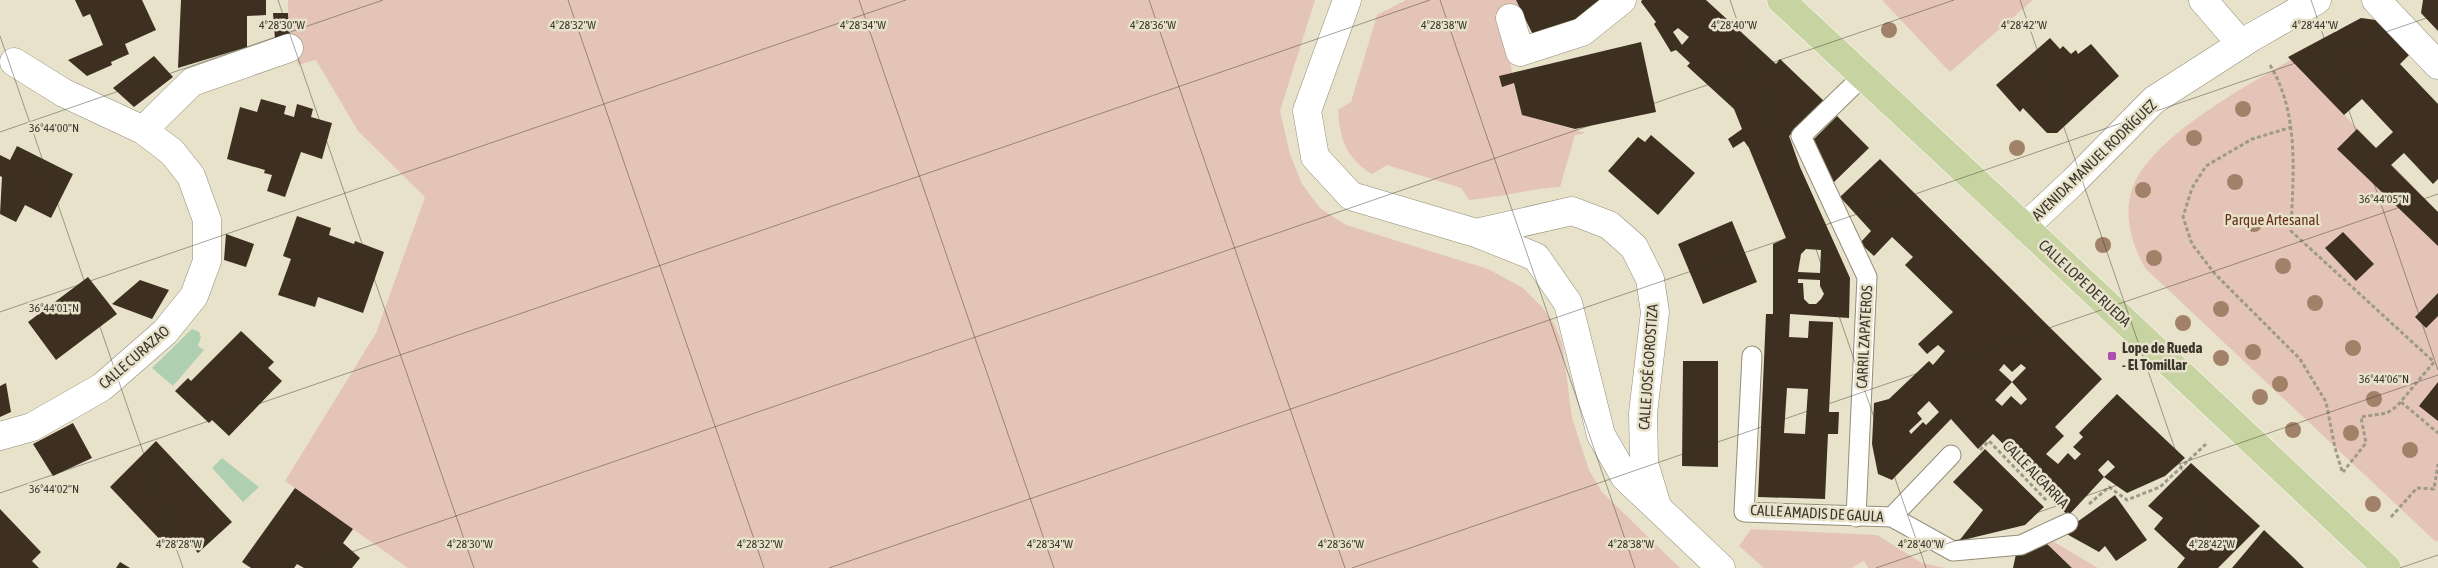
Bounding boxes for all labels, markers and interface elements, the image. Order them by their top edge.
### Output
text: 4°28'30"W [259,18,305,32]
text: 4°28'32"W [550,18,596,32]
text: 4°28'34"W [840,18,886,32]
text: 4°28'36"W [1130,18,1176,32]
text: 4°28'38"W [1421,18,1467,32]
text: 4°28'40"W [1711,18,1757,32]
text: 4°28'42"W [2001,18,2047,32]
text: 4°28'44"W [2292,18,2338,32]
street label: AVENIDA MANUEL RODRÍGUEZ [2028,96,2160,224]
text: 36°44'00"N [29,121,79,135]
text: 36°44'05"N [2359,192,2409,206]
park label: Parque Artesanal [2225,211,2319,228]
street label: CALLE LOPE DE RUEDA [2035,236,2135,330]
street label: CARRIL ZAPATEROS [1853,285,1875,389]
text: 36°44'01"N [29,301,79,315]
street label: CALLE JOSÉ GOROSTIZA [1635,303,1661,430]
street label: CALLE CURAZAO [95,322,173,392]
place label: Lope de Rueda - El Tomillar [2122,339,2202,373]
marker: Lope de Rueda - El Tomillar [2106,350,2118,362]
text: 36°44'06"N [2359,372,2409,386]
street label: CALLE ALCARRIA [2000,437,2073,512]
text: 36°44'02"N [29,482,79,496]
street label: CALLE AMADIS DE GAULA [1750,501,1885,525]
text: 4°28'28"W [156,537,202,551]
text: 4°28'30"W [447,537,493,551]
text: 4°28'32"W [737,537,783,551]
text: 4°28'34"W [1027,537,1073,551]
text: 4°28'36"W [1318,537,1364,551]
text: 4°28'38"W [1608,537,1654,551]
text: 4°28'40"W [1898,537,1944,551]
text: 4°28'42"W [2189,537,2235,551]

